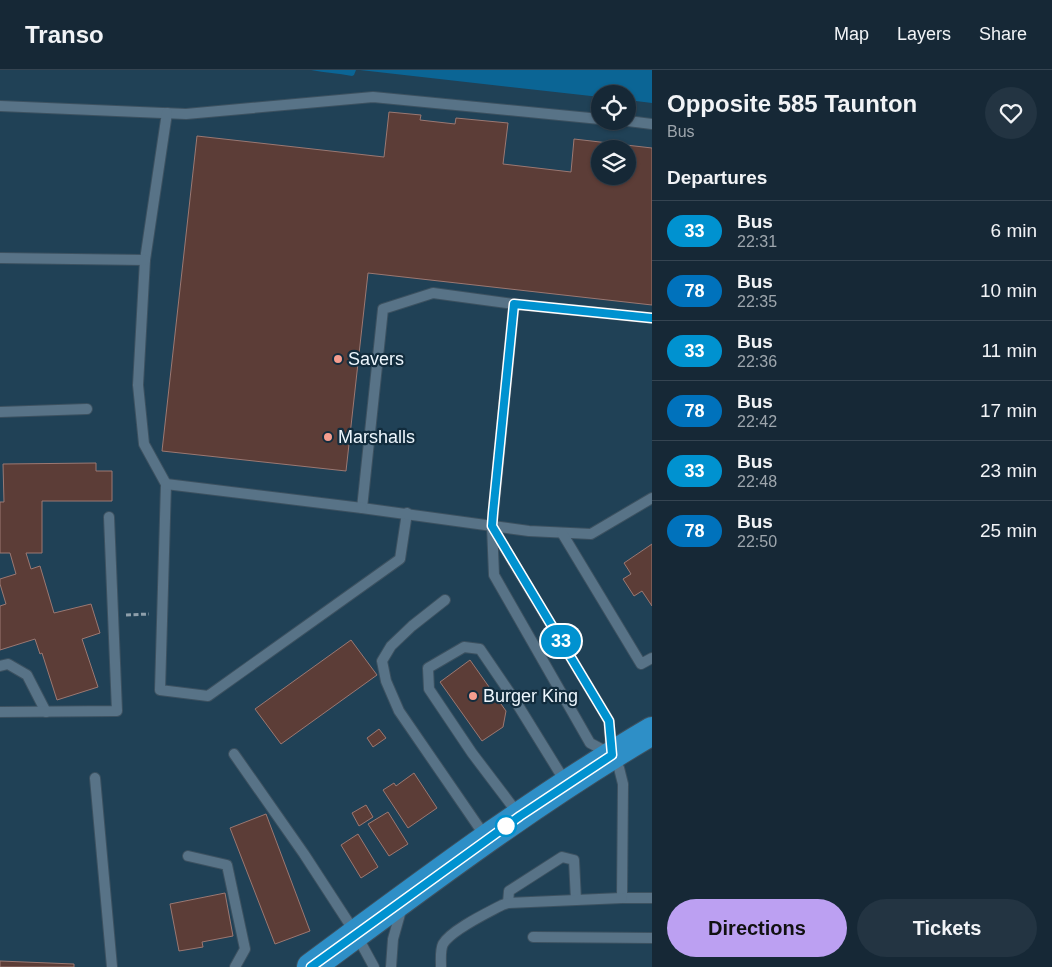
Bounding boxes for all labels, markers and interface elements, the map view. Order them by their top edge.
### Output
text: Transo [25,21,104,48]
text: Map [834,24,869,44]
text: Layers [897,24,951,44]
text: Share [979,24,1027,44]
map controls [591,85,636,185]
button: locate [591,85,636,130]
button: heart [985,87,1037,139]
text: Opposite 585 Taunton [667,90,917,117]
text: Bus [667,123,695,140]
button: layers [591,140,636,185]
text: Departures [667,167,767,188]
text: Bus [737,211,773,232]
text: 6 min [991,220,1037,241]
text: 33 [684,221,705,241]
text: 22:31 [737,233,777,250]
text: Bus [737,271,773,292]
text: 10 min [980,280,1037,301]
text: 78 [684,281,705,301]
text: 22:35 [737,293,777,310]
text: Bus [737,331,773,352]
text: 11 min [981,340,1037,361]
text: 33 [684,341,705,361]
place label: Savers [348,349,404,369]
marker: Savers [332,353,344,365]
text: 22:36 [737,353,777,370]
text: Bus [737,391,773,412]
text: 17 min [980,400,1037,421]
text: 78 [684,401,705,421]
text: 22:42 [737,413,777,430]
place label: Marshalls [338,427,415,447]
marker: Marshalls [322,431,334,443]
text: Bus [737,451,773,472]
text: 23 min [980,460,1037,481]
text: 33 [684,461,705,481]
text: 22:48 [737,473,777,490]
text: Bus [737,511,773,532]
text: 25 min [980,520,1037,541]
text: 78 [684,521,705,541]
text: 22:50 [737,533,777,550]
line badge: 33 [538,625,584,657]
text: 33 [551,631,571,651]
place label: Burger King [483,686,578,706]
marker: Burger King [467,690,479,702]
unlabelled marker [495,815,517,837]
button: Directions [667,899,847,957]
button: Tickets [857,899,1037,957]

